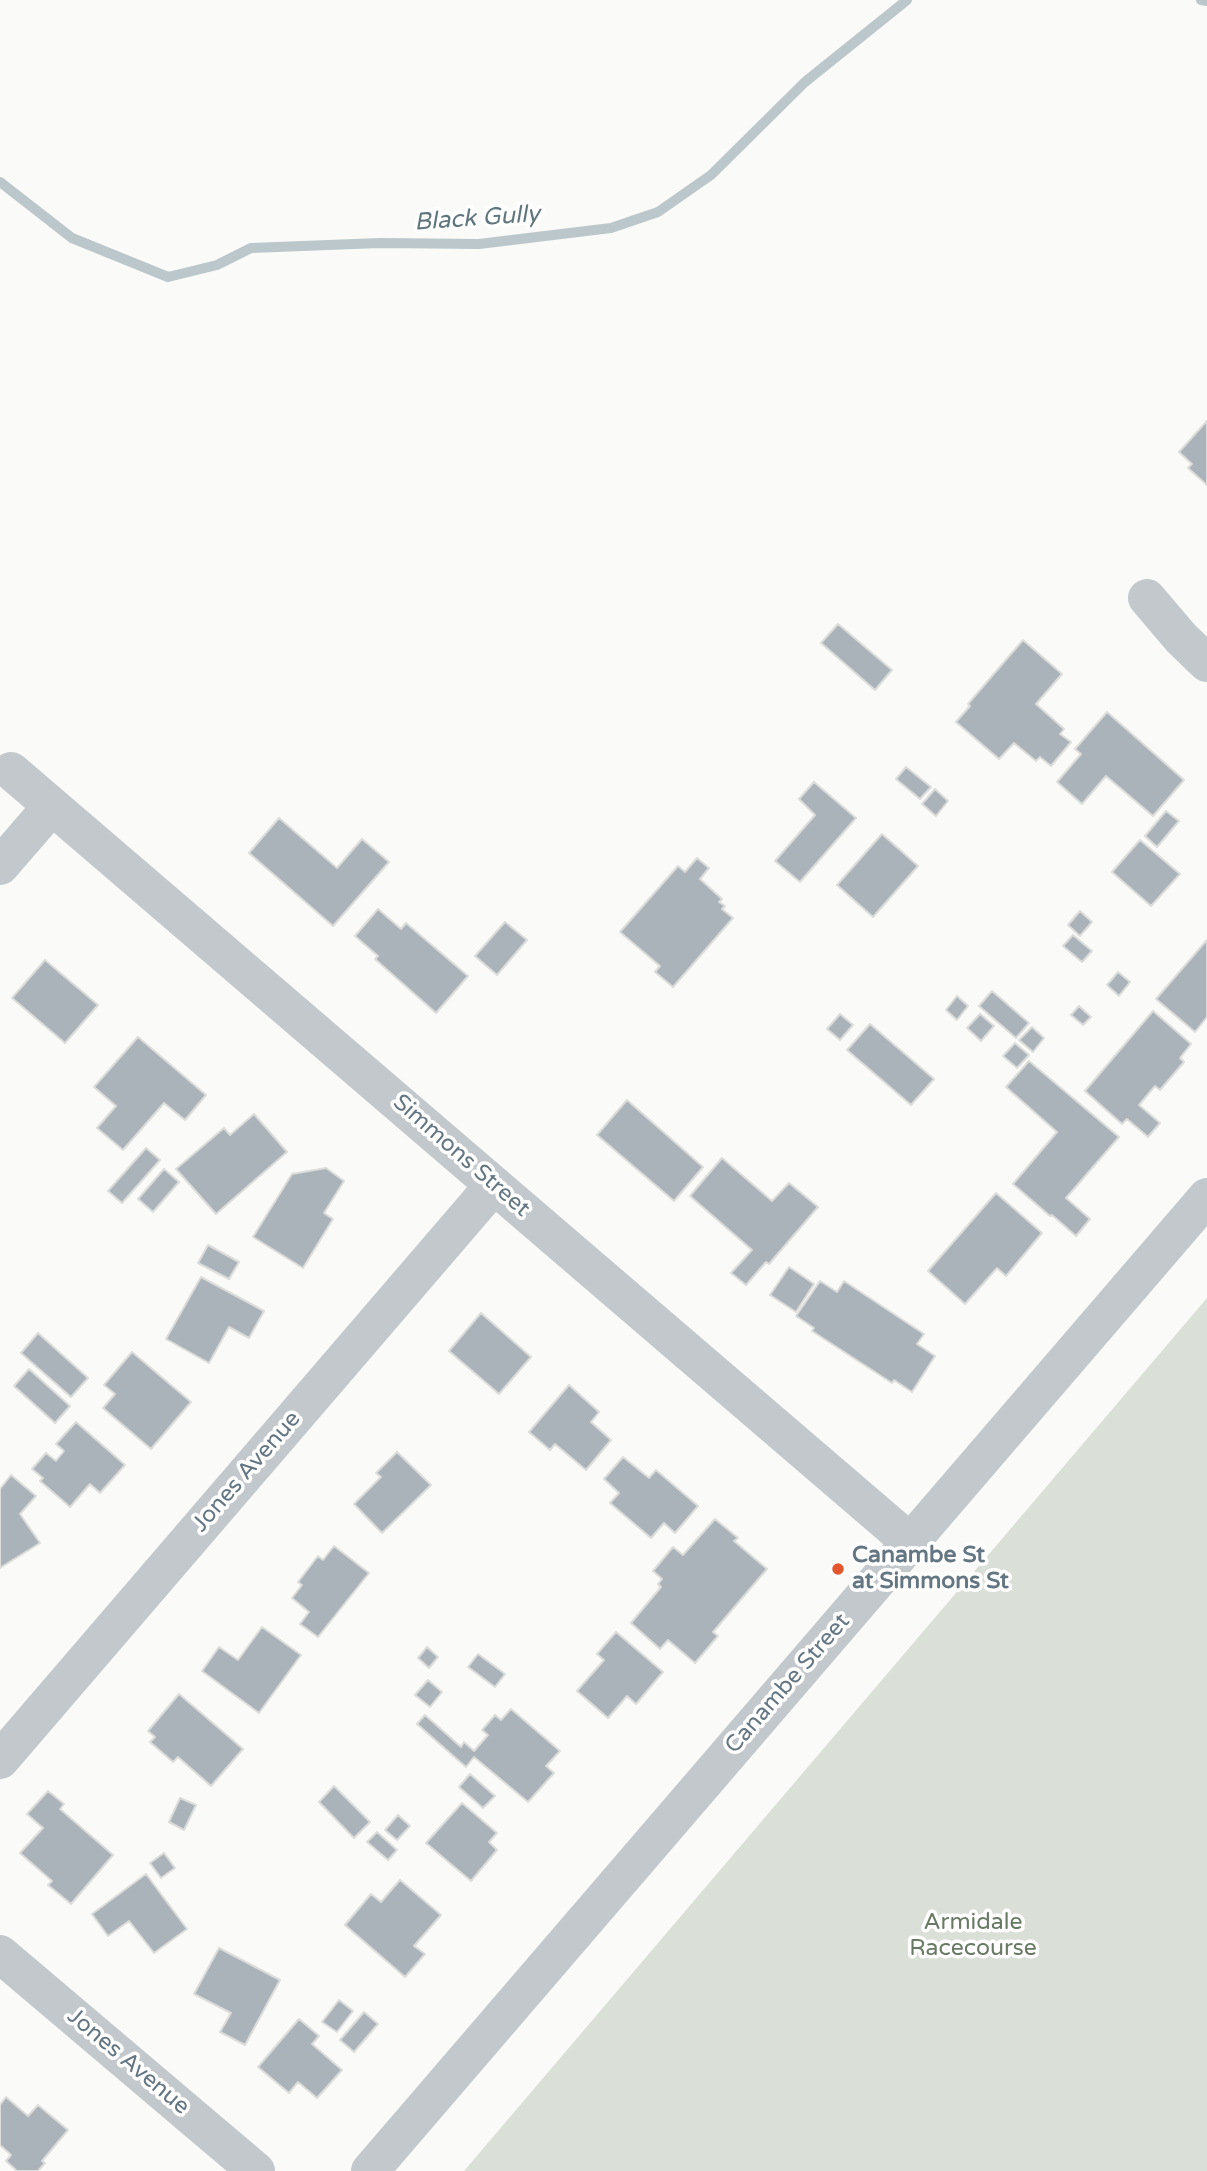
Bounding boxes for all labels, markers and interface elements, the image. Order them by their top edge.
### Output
water label: Black Gully [413,200,541,238]
street label: Simmons Street [387,1089,535,1223]
street label: Jones Avenue [187,1406,307,1538]
place label: Canambe St at Simmons St [852,1542,1009,1596]
marker: Canambe St at Simmons St [830,1561,846,1577]
street label: Canambe Street [720,1608,856,1760]
park label: Armidale Racecourse [909,1909,1037,1963]
street label: Jones Avenue [61,2003,195,2121]

